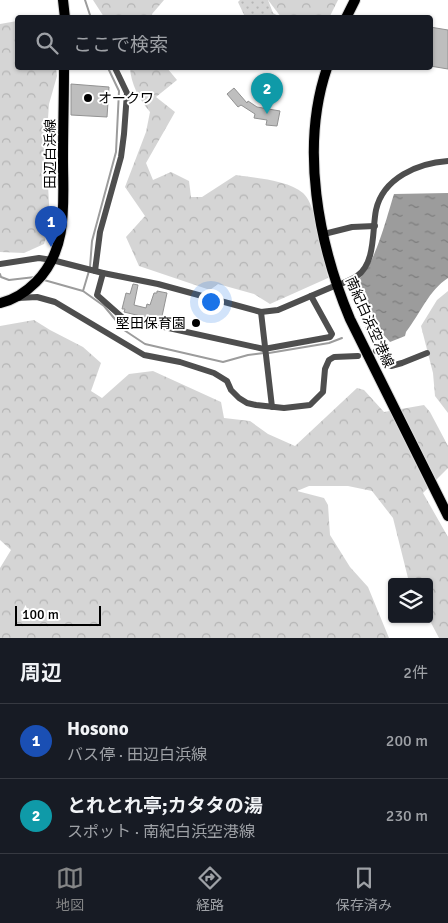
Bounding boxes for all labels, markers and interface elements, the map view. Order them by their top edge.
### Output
search box [15,15,433,70]
icon: search [33,29,61,57]
text: ここで検索 [73,33,168,57]
pin: 2 [251,73,283,114]
place label: オークワ [98,90,154,107]
marker: オークワ [82,92,94,104]
street label: 田辺白浜線 [42,119,59,189]
pin: 1 [35,206,67,247]
street label: 南紀白浜空港線 [342,274,397,370]
your location [198,289,224,315]
place label: 堅田保育園 [116,315,186,332]
marker: 堅田保育園 [190,317,202,329]
map controls [388,578,433,623]
button: layers [388,578,433,623]
scale bar [15,603,101,626]
text: 100 m [22,606,59,623]
text: 周辺 [20,660,62,686]
text: 2件 [403,663,428,683]
text: Hosono [67,717,129,741]
text: 1 [32,731,40,751]
text: 200 m [386,731,428,751]
text: バス停 · 田辺白浜線 [67,745,207,765]
text: とれとれ亭;カタタの湯 [67,794,263,818]
text: 2 [32,806,40,826]
text: 230 m [386,806,428,826]
text: スポット · 南紀白浜空港線 [67,822,255,842]
tab: 地図 [56,864,84,914]
tab: 経路 [196,864,224,914]
tab: 保存済み [336,864,392,914]

